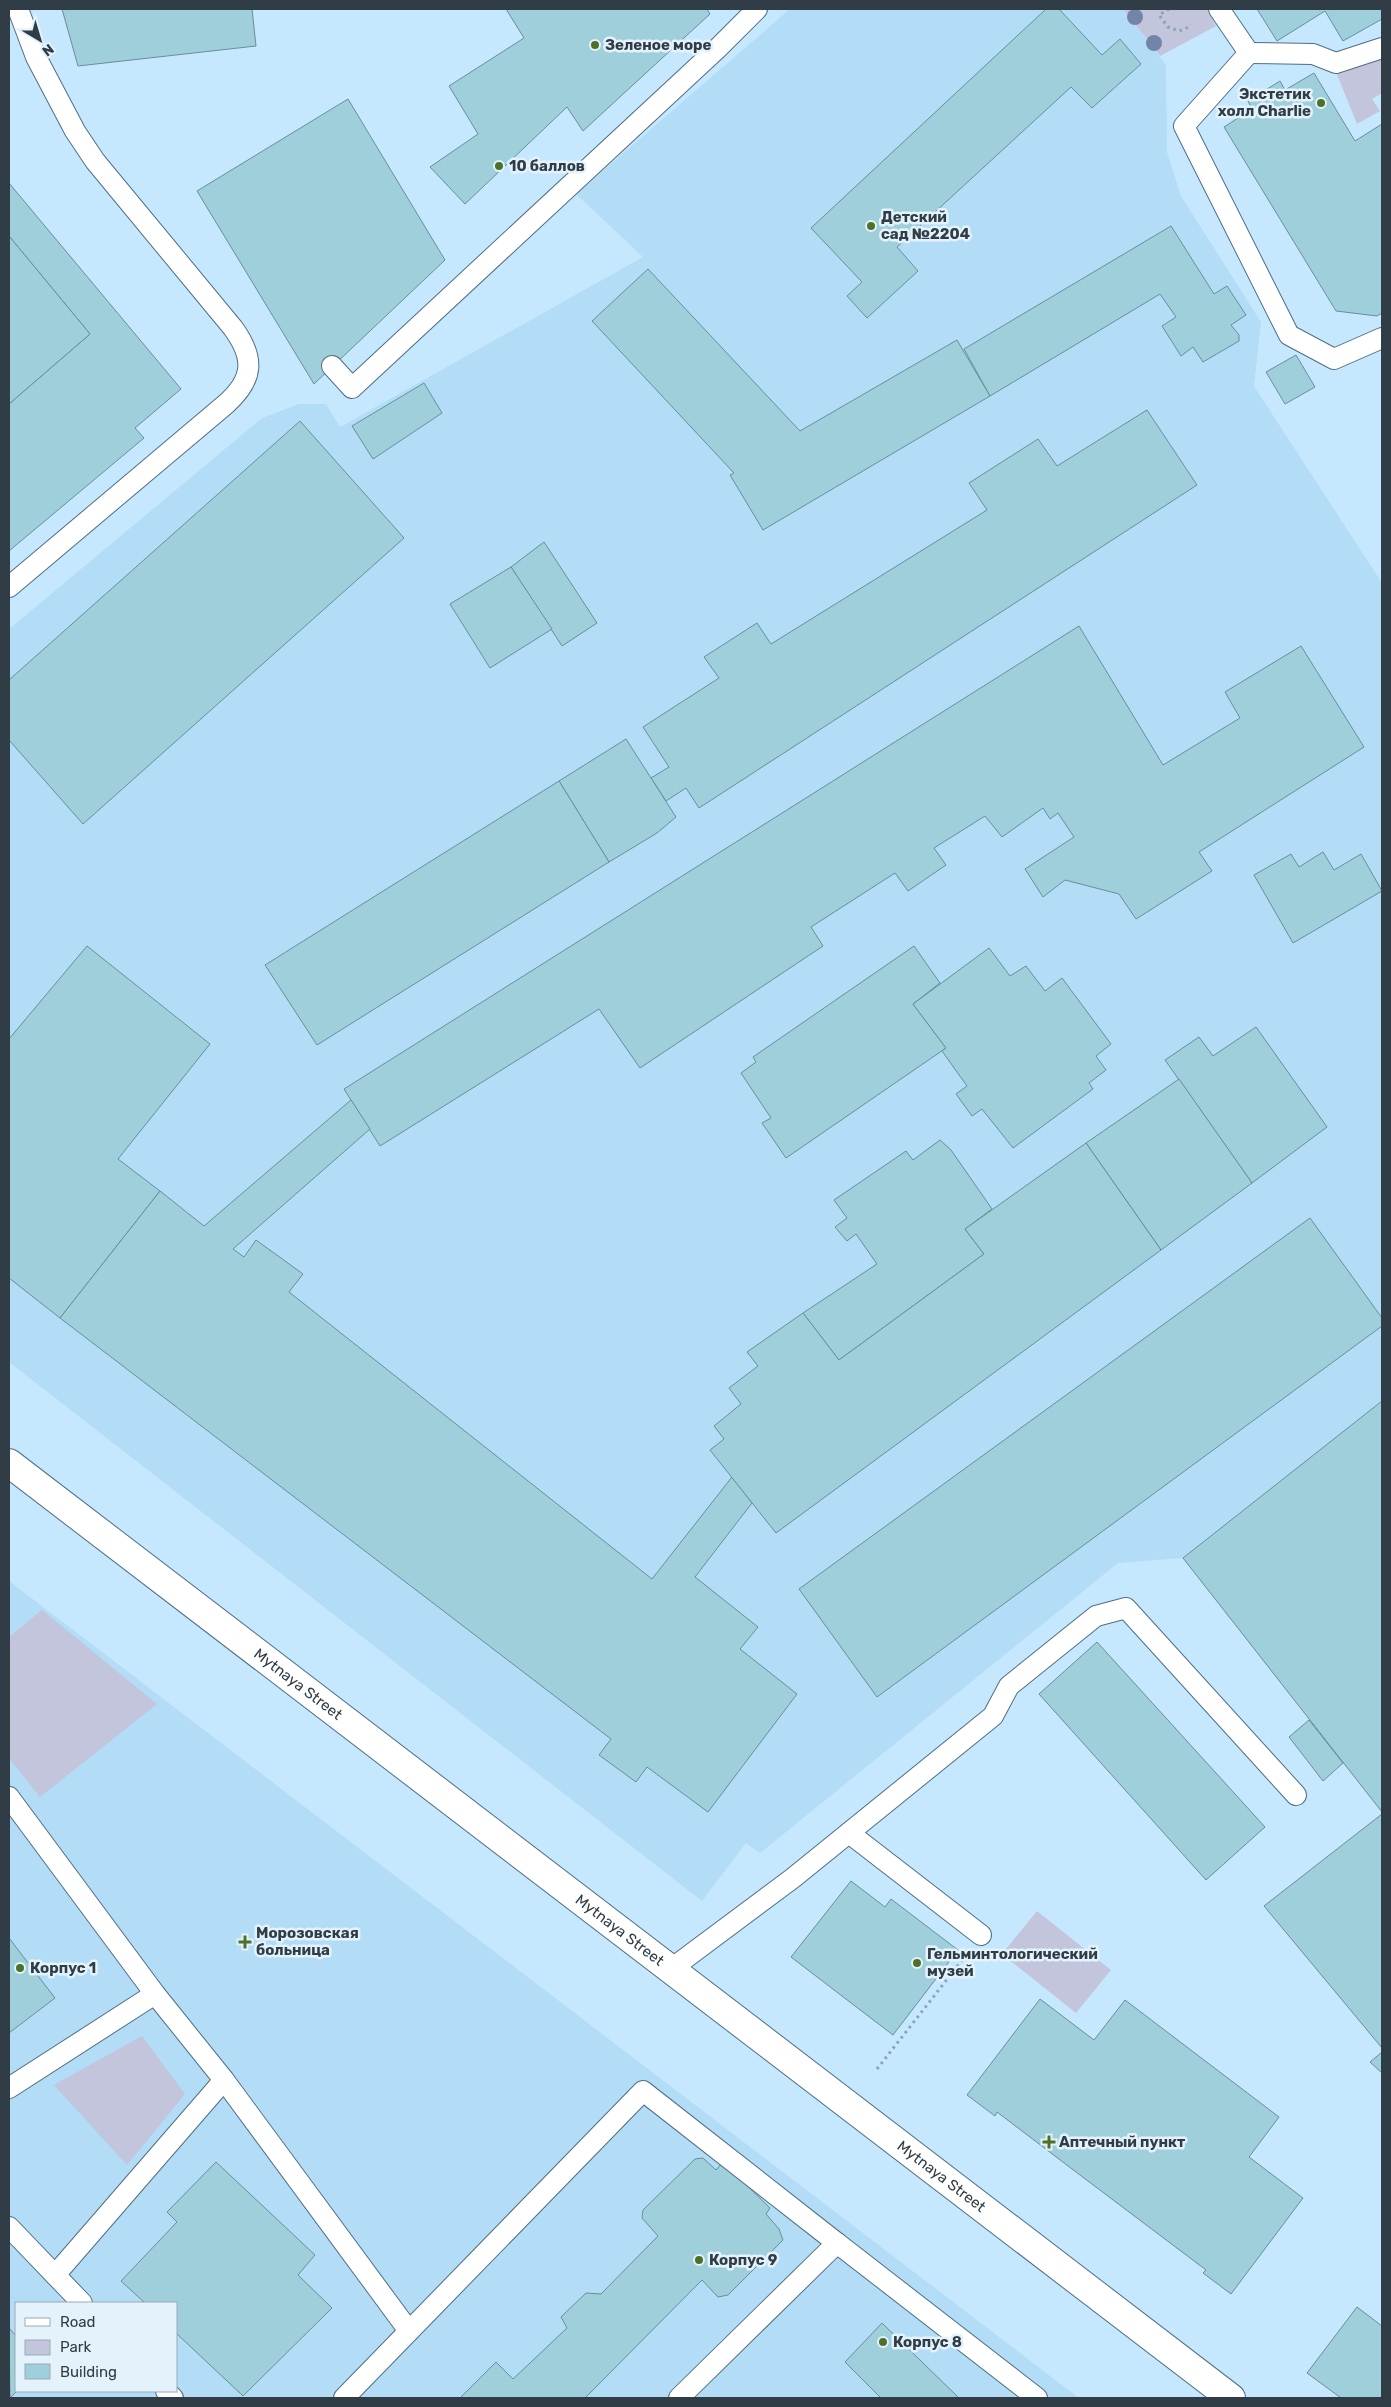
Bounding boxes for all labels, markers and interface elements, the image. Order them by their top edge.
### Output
north arrow [15,15,65,65]
place label: Зеленое море [605,36,712,54]
marker: Зеленое море [589,39,601,51]
text: N [38,40,57,60]
place label: Экстетик холл Charlie [1218,85,1311,120]
marker: Экстетик холл Charlie [1315,97,1327,109]
place label: 10 баллов [509,157,585,175]
marker: 10 баллов [493,160,505,172]
place label: Детский сад №2204 [881,208,970,243]
marker: Детский сад №2204 [865,220,877,232]
street label: Mytnaya Street [250,1645,346,1724]
street label: Mytnaya Street [572,1891,668,1970]
place label: Морозовская больница [256,1924,359,1959]
marker: Морозовская больница [238,1935,252,1949]
place label: Гельминтологический музей [927,1945,1098,1980]
marker: Гельминтологический музей [911,1957,923,1969]
place label: Корпус 1 [30,1959,96,1977]
marker: Корпус 1 [14,1962,26,1974]
place label: Аптечный пункт [1059,2133,1186,2151]
marker: Аптечный пункт [1043,2136,1055,2148]
street label: Mytnaya Street [894,2137,989,2216]
place label: Корпус 9 [709,2251,778,2269]
marker: Корпус 9 [693,2254,705,2266]
legend [15,2302,178,2392]
text: Road [60,2313,96,2331]
place label: Корпус 8 [893,2333,962,2351]
marker: Корпус 8 [877,2336,889,2348]
text: Park [60,2338,91,2356]
text: Building [60,2363,117,2381]

